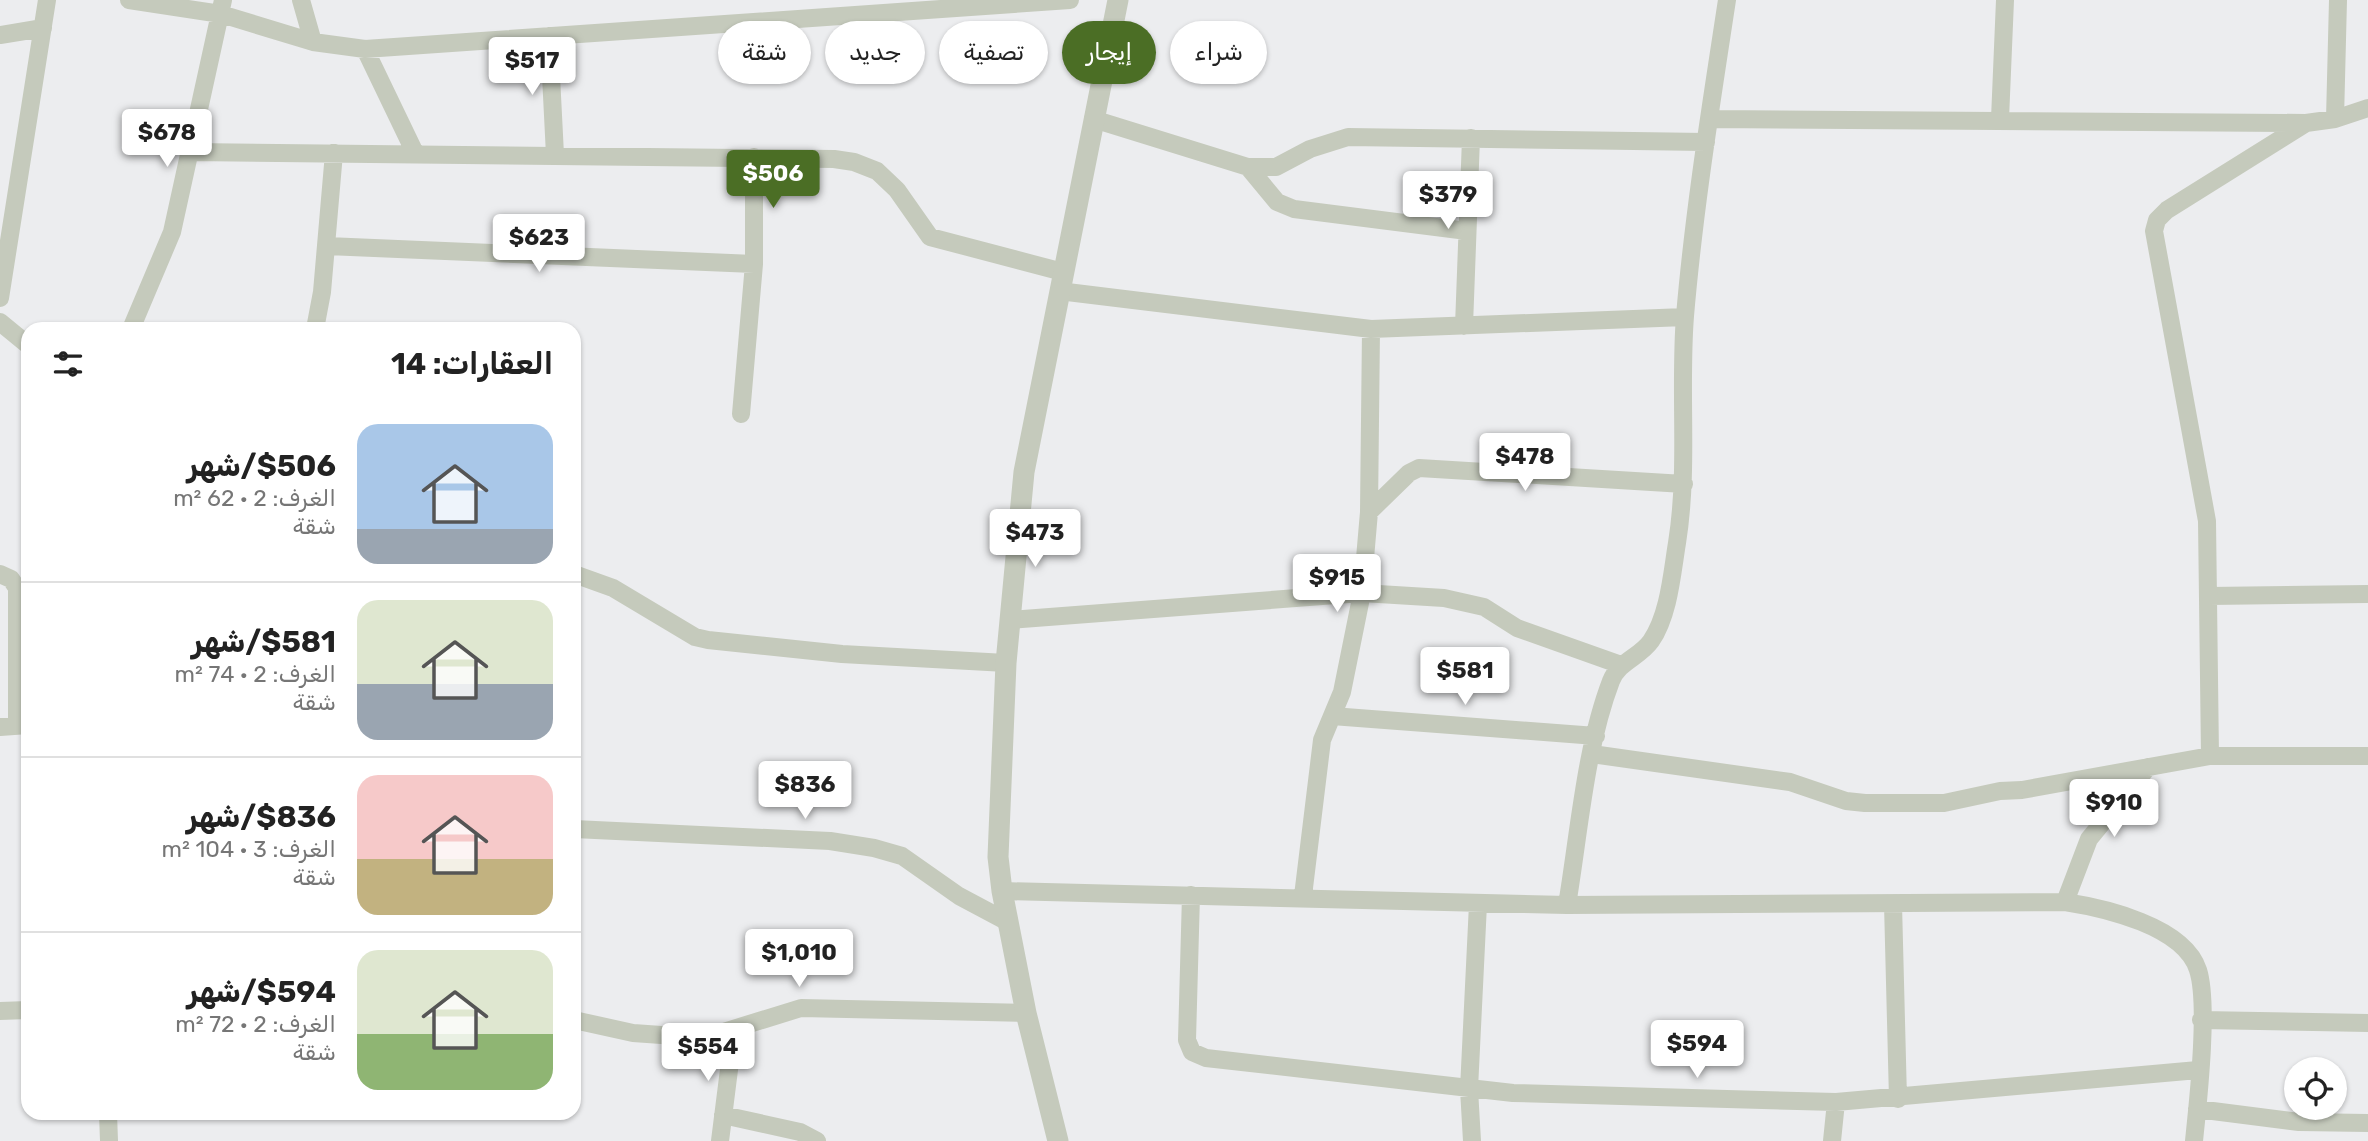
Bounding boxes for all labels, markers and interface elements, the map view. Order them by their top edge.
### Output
chip: شقة [718,21,811,84]
chip: جديد [825,21,925,84]
chip: تصفية [939,21,1048,84]
chip: إيجار [1062,21,1156,84]
chip: شراء [1170,21,1267,84]
pin: $517 [491,38,573,97]
text: $517 [505,46,559,74]
pin: $678 [126,110,208,169]
text: $678 [138,118,196,146]
pin: $506 [732,150,814,210]
text: $506 [743,159,803,187]
pin: $379 [1407,172,1489,231]
text: $379 [1419,180,1477,208]
pin: $623 [498,215,580,274]
text: $623 [509,223,569,251]
icon: filters [49,345,87,383]
text: العقارات: 14 [391,346,553,382]
pin: $478 [1484,434,1566,493]
text: $478 [1495,442,1555,470]
text: $506/شهر [187,448,336,484]
icon: home [413,452,497,536]
text: الغرف: 2 · 62 m² [173,484,336,512]
pin: $473 [994,510,1076,569]
text: شقة [292,512,336,540]
text: $473 [1006,518,1064,546]
pin: $915 [1296,554,1378,614]
text: $915 [1309,563,1365,591]
text: $581/شهر [192,624,336,660]
icon: home [413,628,497,712]
pin: $581 [1424,648,1506,707]
text: $581 [1436,656,1494,684]
text: الغرف: 2 · 74 m² [174,660,336,688]
text: شقة [292,688,336,716]
pin: $836 [764,762,846,821]
text: $836 [774,770,836,798]
pin: $910 [2073,780,2155,839]
text: $910 [2085,788,2143,816]
text: $836/شهر [187,799,336,835]
icon: home [413,803,497,887]
text: الغرف: 3 · 104 m² [162,835,336,863]
text: شقة [292,863,336,891]
pin: $1,010 [742,930,856,989]
text: $1,010 [761,938,837,966]
text: $594/شهر [187,974,336,1010]
icon: home [413,978,497,1062]
text: الغرف: 2 · 72 m² [175,1010,336,1038]
pin: $594 [1656,1020,1738,1080]
pin: $554 [667,1024,749,1083]
text: $594 [1667,1029,1727,1057]
text: $554 [678,1032,738,1060]
text: شقة [292,1038,336,1066]
map controls [2284,1057,2347,1120]
button: locate [2284,1057,2347,1120]

